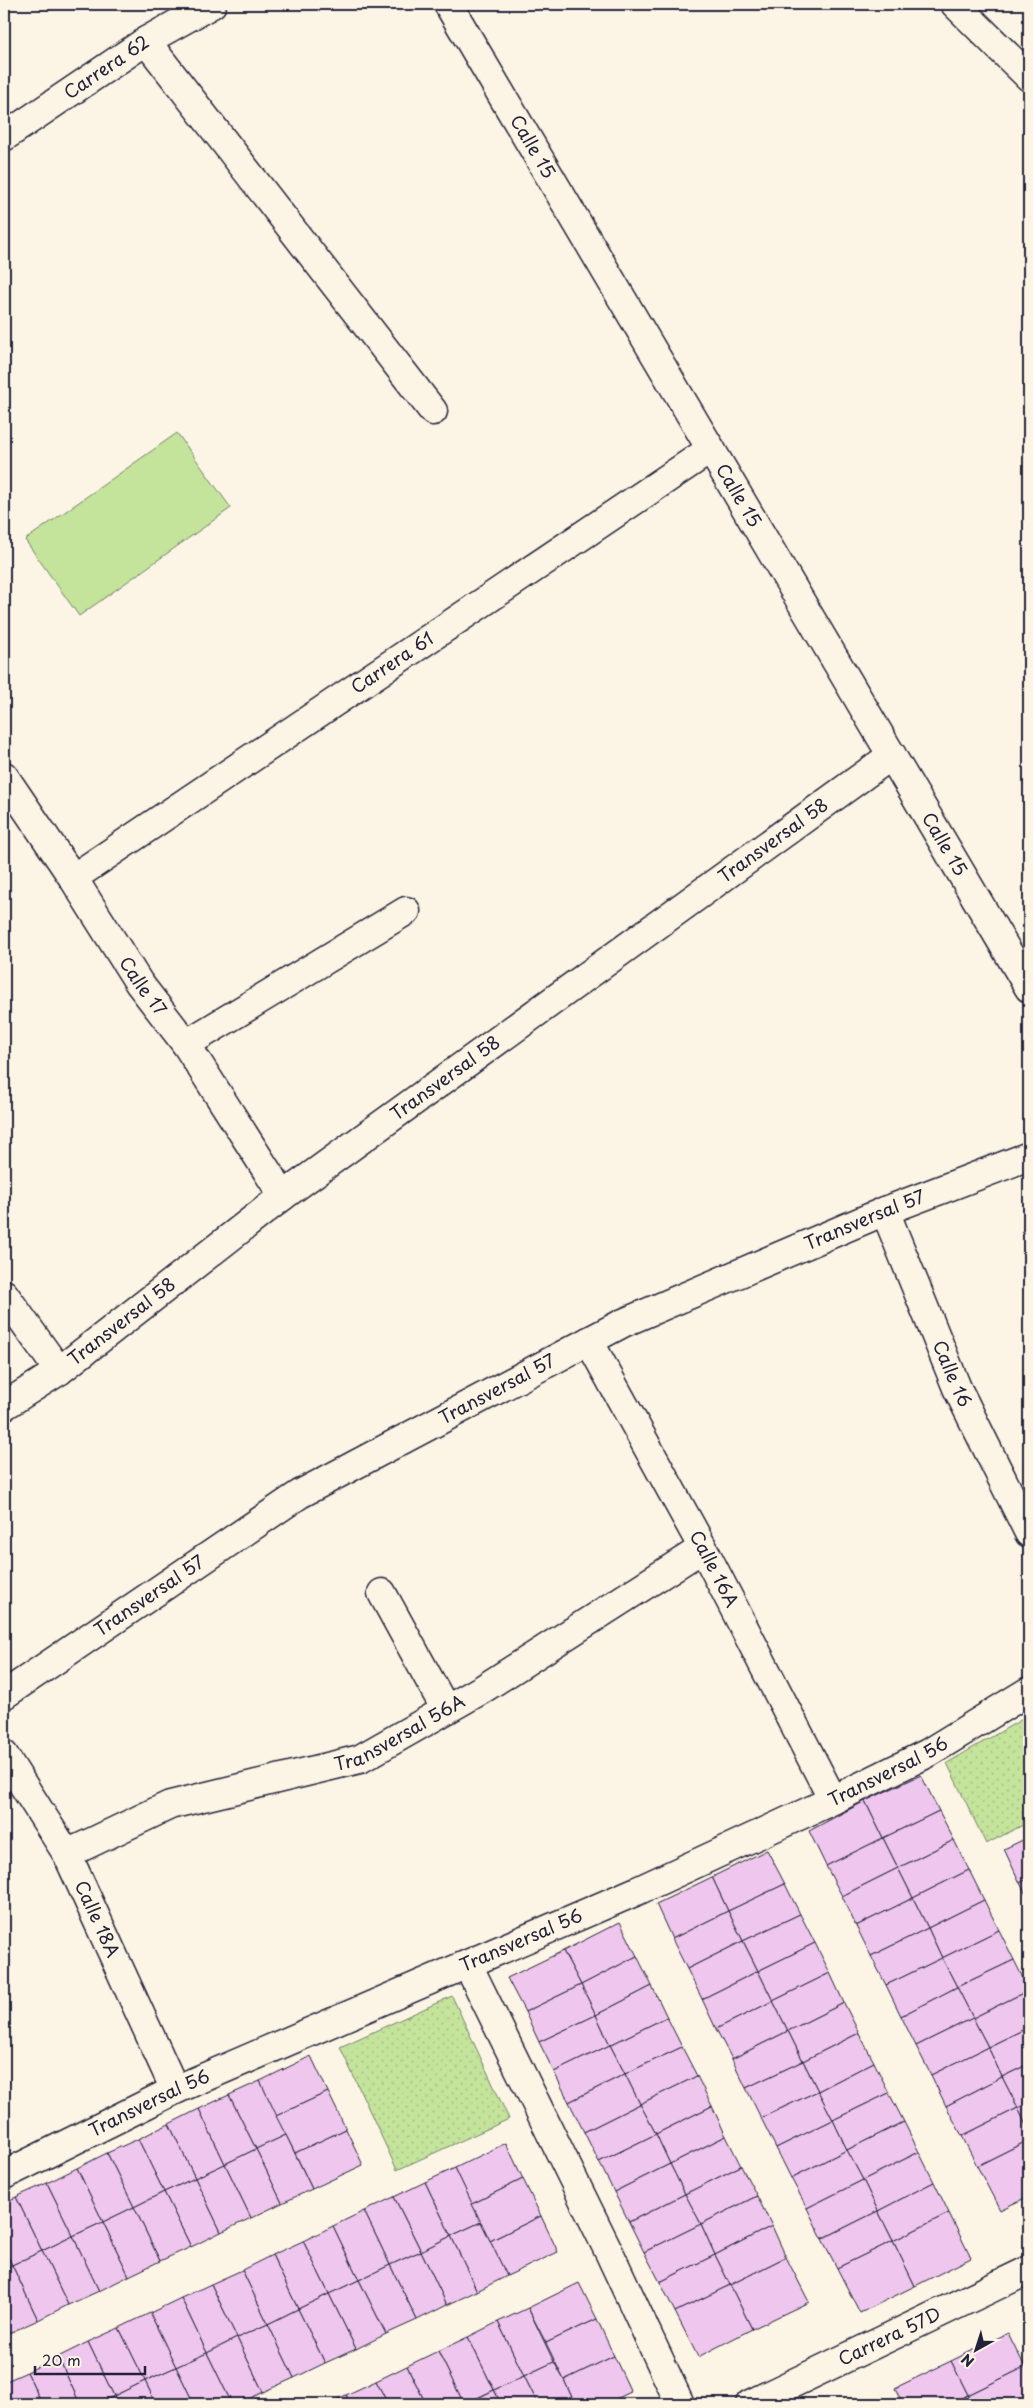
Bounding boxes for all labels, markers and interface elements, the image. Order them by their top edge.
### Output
street label: Carrera 62 [58,28,154,105]
street label: Calle 15 [504,109,563,183]
street label: Calle 15 [710,458,769,532]
street label: Carrera 61 [345,624,439,700]
street label: Transversal 58 [712,791,833,889]
street label: Calle 15 [916,807,975,881]
street label: Calle 17 [114,951,175,1021]
street label: Transversal 58 [384,1028,505,1126]
street label: Transversal 57 [800,1182,929,1256]
street label: Transversal 58 [61,1270,181,1371]
street label: Calle 16 [927,1336,979,1411]
street label: Transversal 57 [433,1346,560,1430]
street label: Calle 16A [684,1525,746,1612]
street label: Transversal 57 [88,1548,210,1642]
street label: Transversal 56A [331,1687,470,1777]
street label: Transversal 56 [823,1729,953,1812]
street label: Calle 18A [69,1876,128,1961]
street label: Transversal 56 [455,1901,586,1978]
street label: Transversal 56 [84,2062,213,2143]
street label: Carrera 57D [833,2299,945,2372]
north arrow [950,2326,1000,2376]
scale bar [35,2343,145,2375]
text: 20 m [42,2348,81,2371]
text: N [957,2349,978,2372]

